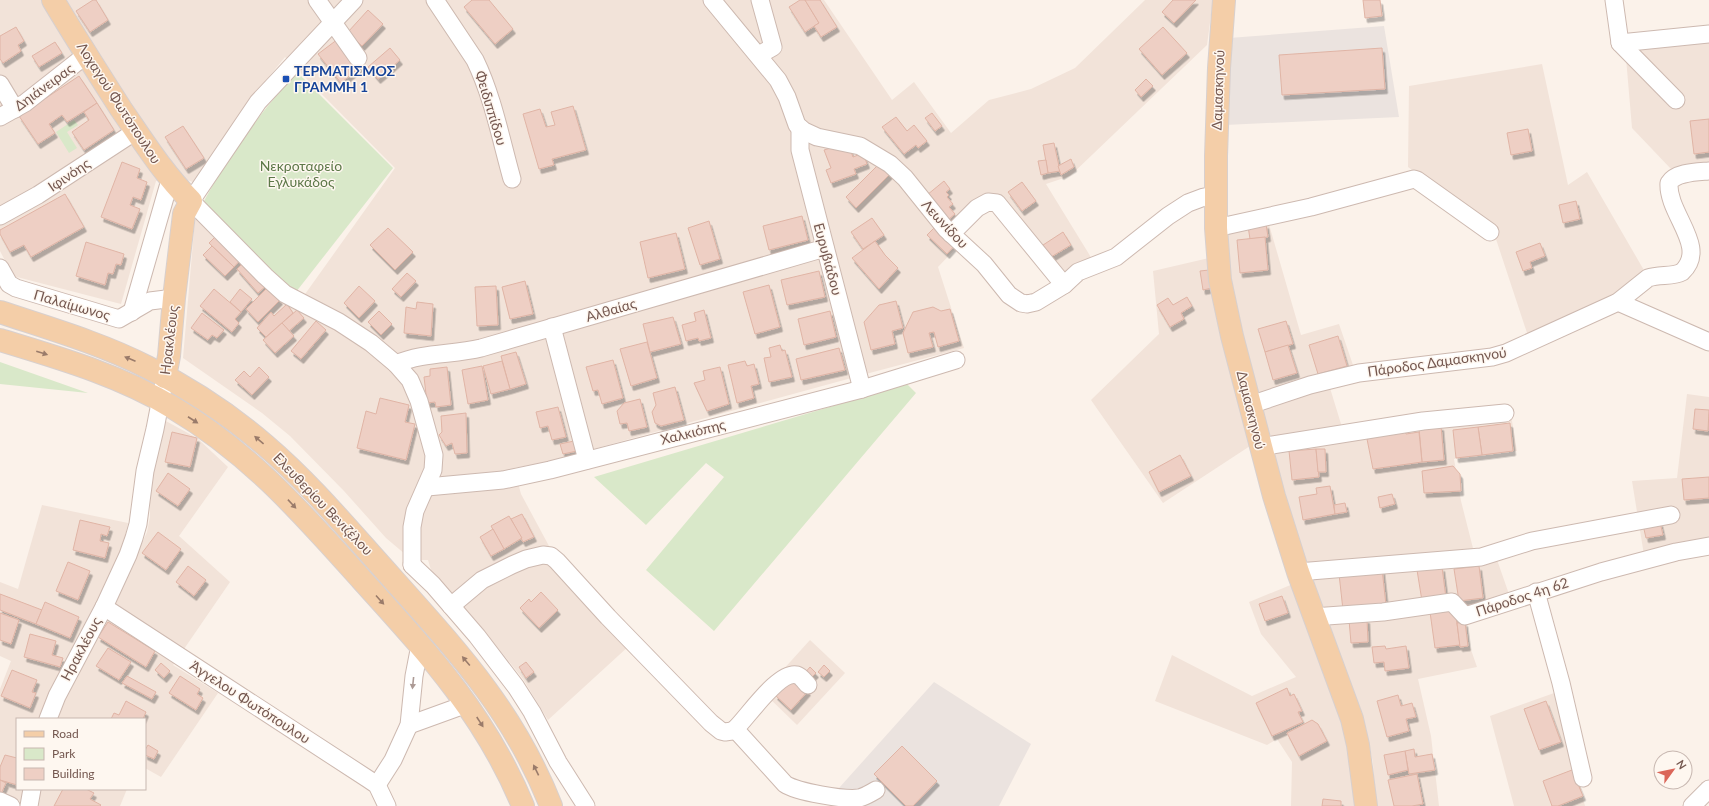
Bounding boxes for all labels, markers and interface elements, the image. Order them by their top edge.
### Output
street label: Λοχαγού Φωτόπουλου [74,39,165,167]
street label: Δαμασκηνού [1208,49,1227,131]
street label: Δηιάνειρας [11,59,77,114]
place label: ΤΕΡΜΑΤΙΣΜΟΣ ΓΡΑΜΜΗ 1 [294,62,395,95]
street label: Φειδιππίδου [472,68,511,147]
marker: ΤΕΡΜΑΤΙΣΜΟΣ ΓΡΑΜΜΗ 1 [281,74,291,84]
street label: Ιφινόης [44,154,93,195]
park label: Νεκροταφείο Εγλυκάδος [260,157,342,190]
street label: Λεωνίδου [919,196,972,252]
street label: Ευρυβιάδου [811,221,846,297]
street label: Παλαίμωνος [32,286,113,324]
street label: Αλθαίας [584,294,639,325]
street label: Ηρακλέους [156,304,181,376]
street label: Πάροδος Δαμασκηνού [1366,343,1508,380]
one-way arrow [37,350,49,356]
one-way arrow [125,356,136,362]
street label: Δαμασκηνού [1233,369,1269,451]
street label: Χαλκιόπης [659,415,728,448]
one-way arrow [188,416,198,424]
one-way arrow [254,435,265,444]
street label: Ελευθερίου Βενιζέλου [270,449,377,558]
one-way arrow [287,499,297,509]
street label: Πάροδος 4η 62 [1473,574,1570,620]
one-way arrow [375,595,384,605]
street label: Ηρακλέους [57,614,105,684]
street label: Άγγελου Φωτόπουλου [187,656,314,747]
one-way arrow [461,656,470,667]
one-way arrow [410,677,416,689]
one-way arrow [476,716,483,728]
legend [16,718,146,790]
text: Road [52,726,79,741]
text: Park [52,746,76,761]
north arrow [1653,750,1693,790]
text: N [1674,757,1690,771]
one-way arrow [533,764,539,776]
text: Building [52,766,95,781]

